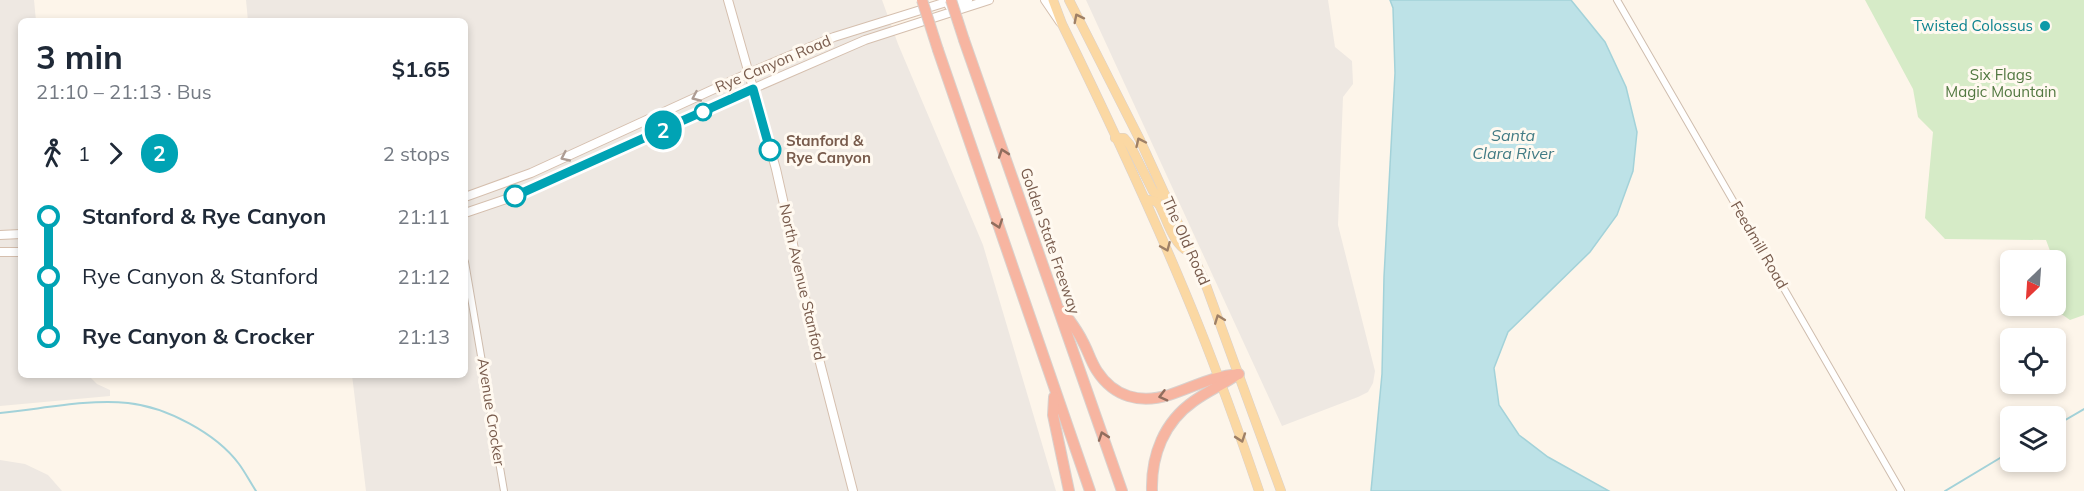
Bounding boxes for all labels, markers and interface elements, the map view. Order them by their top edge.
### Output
one-way arrow [1074,14,1086,25]
place label: Twisted Colossus [1913,16,2033,35]
marker: Twisted Colossus [2038,19,2052,33]
street label: Rye Canyon Road [712,31,834,96]
text: 3 min [36,36,123,77]
text: $1.65 [392,55,450,83]
park label: Six Flags Magic Mountain [1945,65,2057,101]
text: 21:10 – 21:13 · Bus [36,79,212,104]
one-way arrow [691,90,702,102]
unlabelled marker [694,103,712,121]
line badge: 2 [644,110,682,150]
text: 2 [657,117,669,143]
water label: Santa Clara River [1472,125,1555,163]
place label: Stanford & Rye Canyon [786,131,871,167]
icon: walk [36,137,69,170]
icon: forward [99,137,132,170]
one-way arrow [1136,137,1148,148]
marker: Stanford & Rye Canyon [759,139,781,161]
text: 2 [153,140,166,166]
text: 1 [78,141,90,166]
text: 2 stops [383,141,450,166]
one-way arrow [998,148,1011,159]
one-way arrow [560,149,571,161]
street label: Golden State Freeway [1017,165,1084,316]
unlabelled marker [504,185,526,207]
street label: The Old Road [1159,194,1214,288]
street label: Feedmill Road [1727,198,1792,292]
text: Stanford & Rye Canyon [82,202,326,230]
street label: North Avenue Stanford [775,202,830,362]
text: 21:11 [397,204,450,229]
one-way arrow [990,218,1003,229]
one-way arrow [1159,241,1171,252]
north arrow [2000,250,2066,316]
map controls [2000,250,2066,472]
text: Rye Canyon & Stanford [82,262,319,290]
text: 21:12 [397,264,450,289]
one-way arrow [1214,314,1226,325]
text: Rye Canyon & Crocker [82,322,314,350]
text: 21:13 [397,324,450,349]
button: locate [2000,328,2066,394]
street label: Avenue Crocker [474,357,509,468]
one-way arrow [1158,389,1169,401]
button: layers [2000,406,2066,472]
one-way arrow [1097,431,1110,442]
one-way arrow [1233,432,1246,443]

